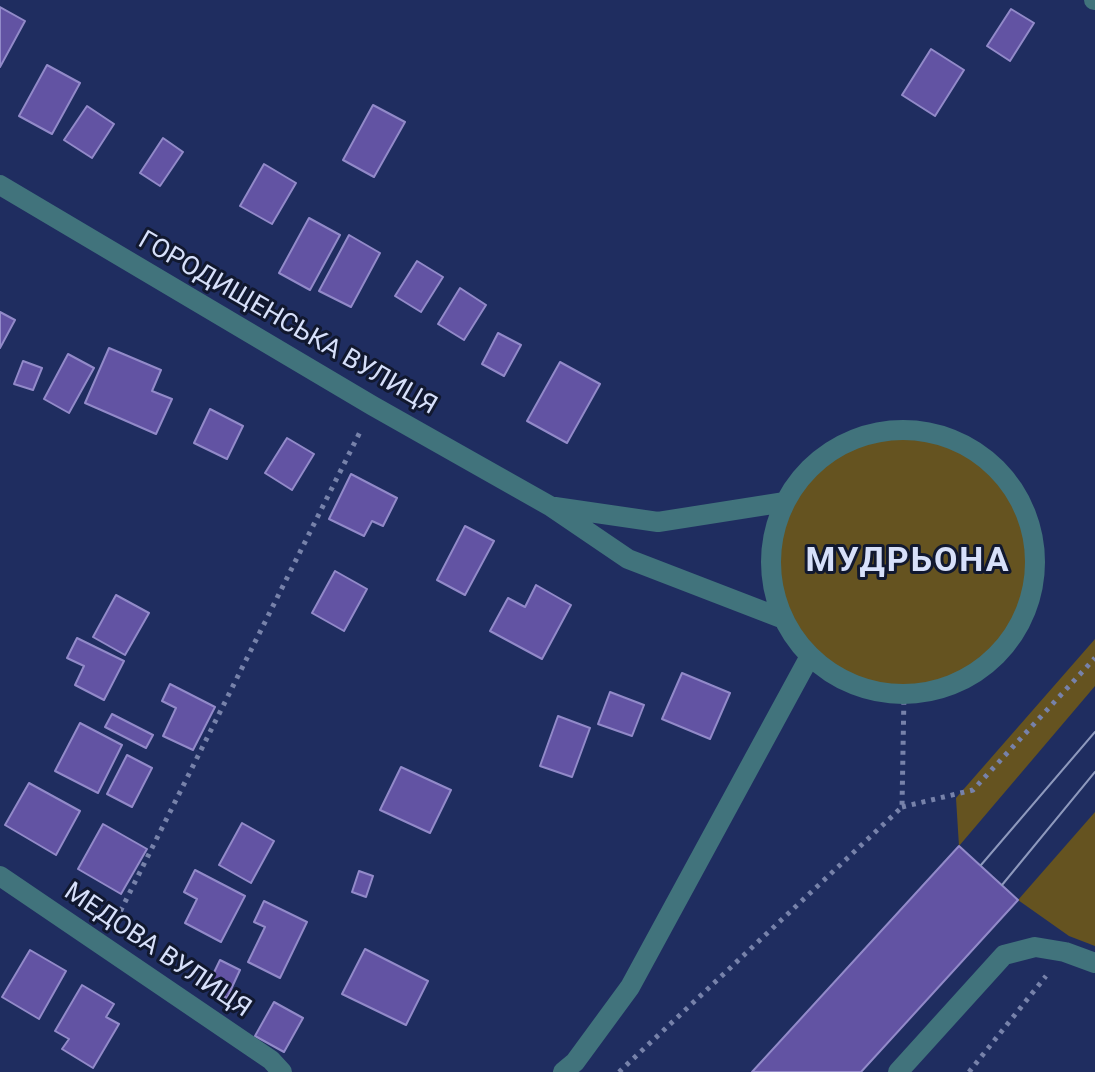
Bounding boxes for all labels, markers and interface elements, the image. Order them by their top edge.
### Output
street label: ГОРОДИЩЕНСЬКА ВУЛИЦЯ [132,226,442,422]
district label: МУДРЬОНА [806,542,1010,582]
street label: МЕДОВА ВУЛИЦЯ [58,877,256,1025]

